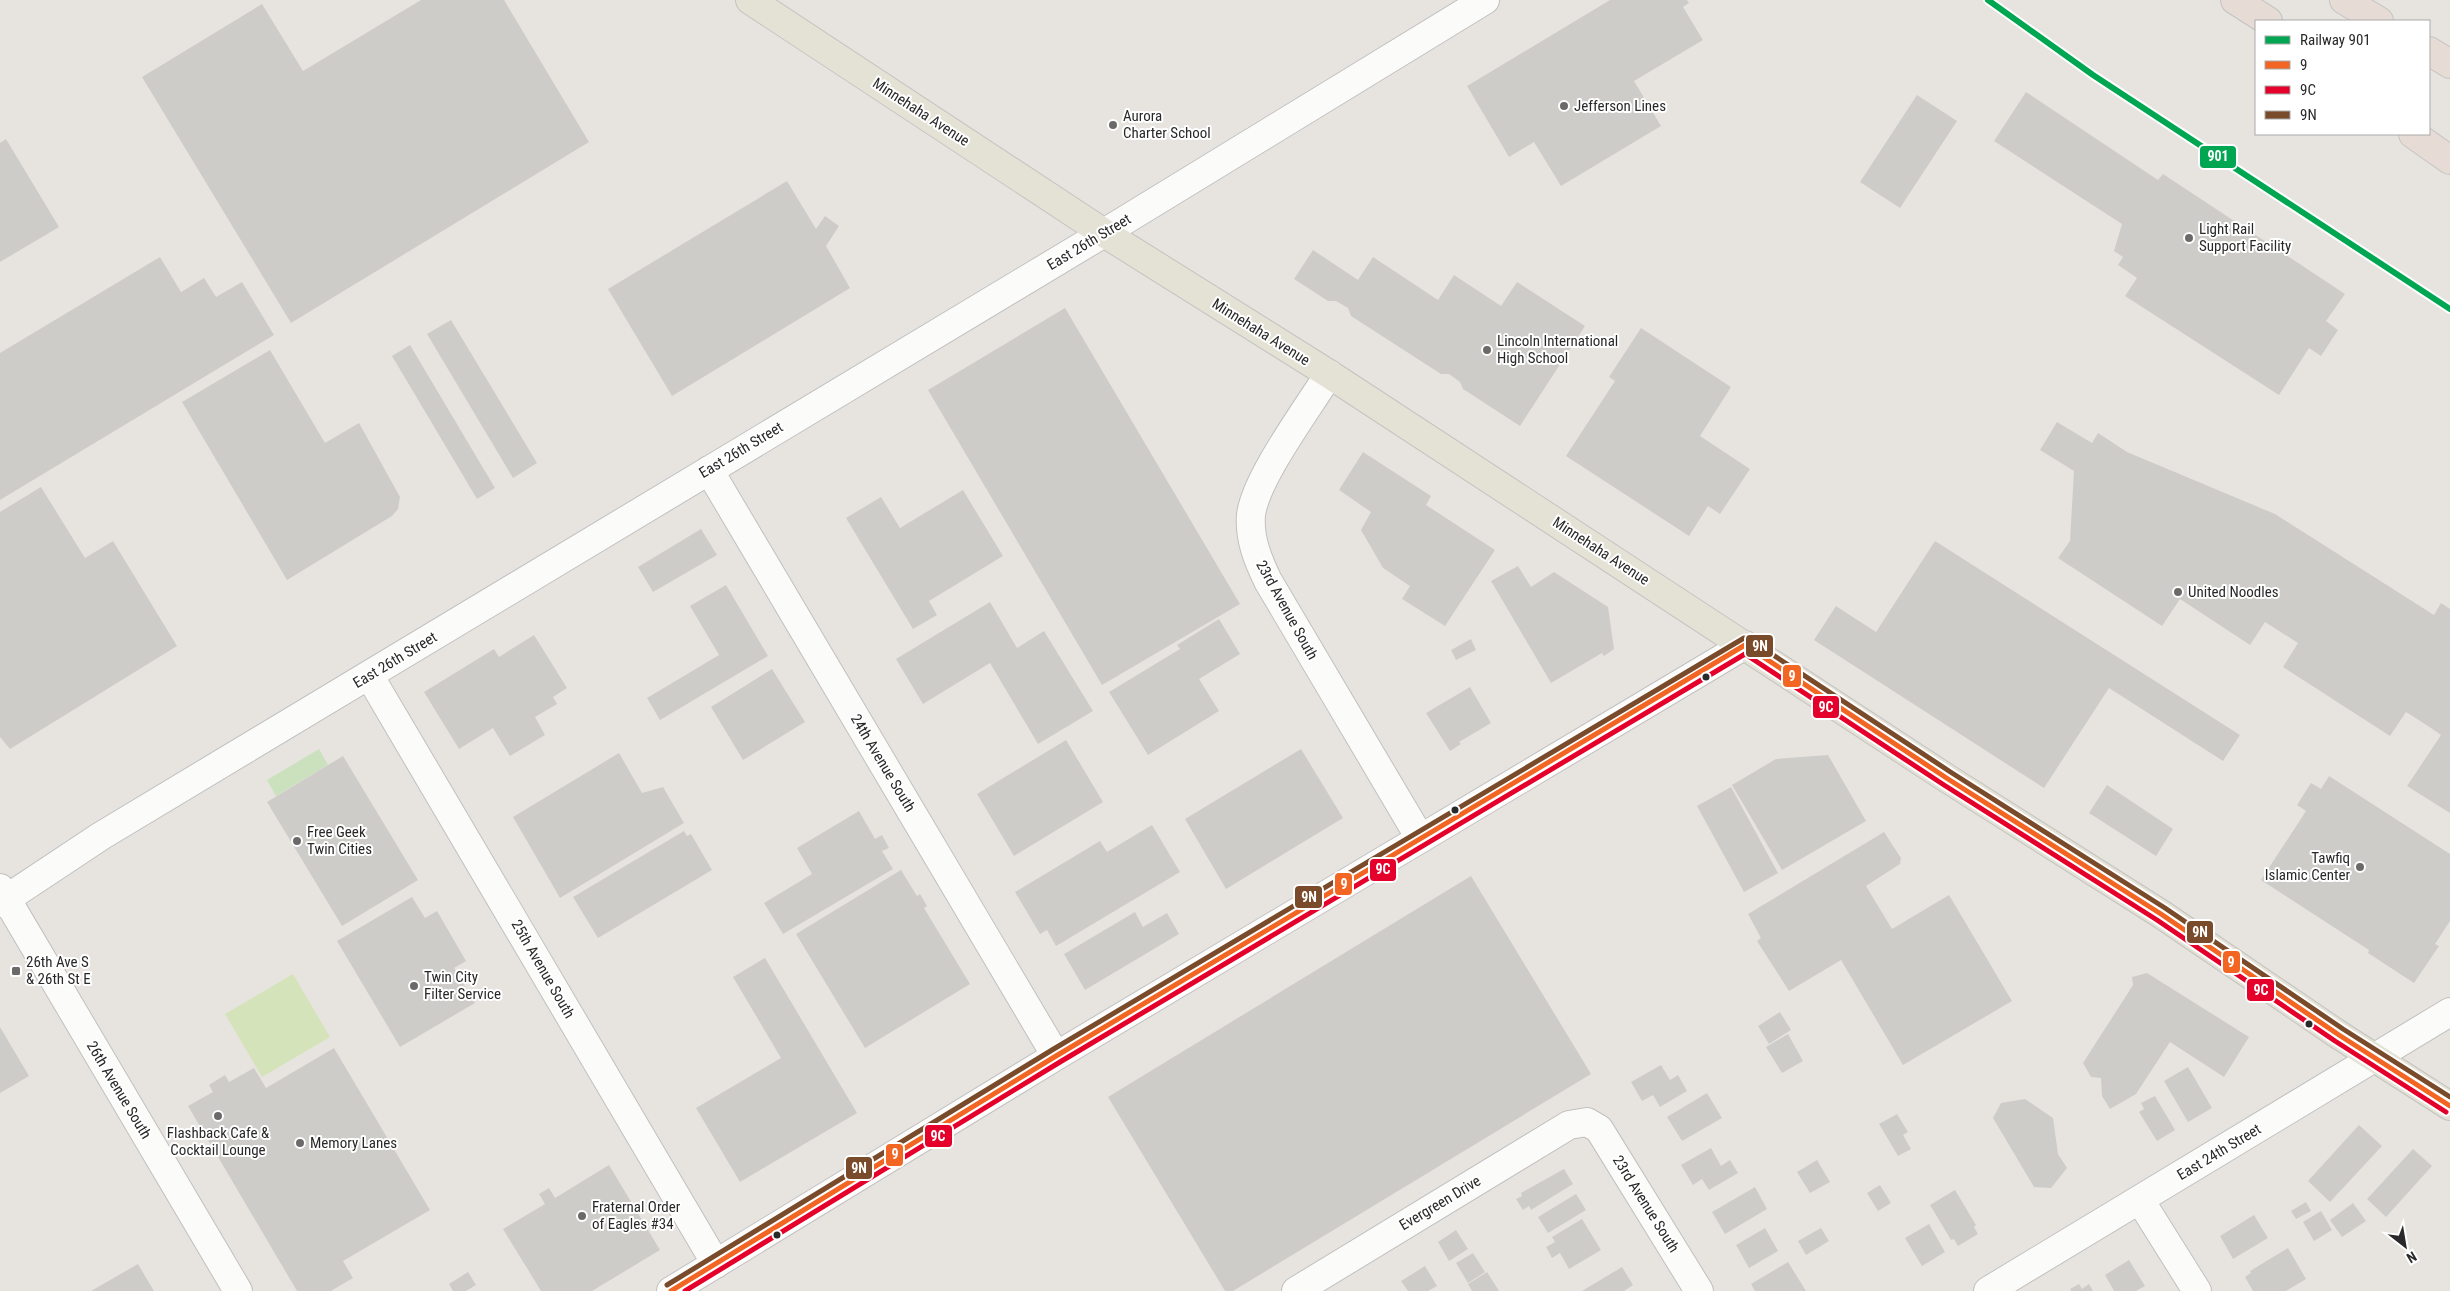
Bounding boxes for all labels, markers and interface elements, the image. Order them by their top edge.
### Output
legend [2255,20,2430,135]
text: Railway 901 [2300,31,2371,49]
text: 9 [2300,56,2307,74]
street label: Minnehaha Avenue [869,74,973,150]
text: 9C [2300,81,2316,99]
place label: Jefferson Lines [1574,97,1666,115]
marker: Jefferson Lines [1558,100,1570,112]
text: 9N [2300,106,2317,124]
place label: Aurora Charter School [1123,107,1211,142]
marker: Aurora Charter School [1107,119,1119,131]
line badge: 901 [2199,145,2237,169]
text: 901 [2207,148,2229,164]
street label: East 26th Street [1044,210,1134,274]
place label: Light Rail Support Facility [2199,220,2291,255]
marker: Light Rail Support Facility [2183,232,2195,244]
street label: Minnehaha Avenue [1209,295,1313,369]
place label: Lincoln International High School [1497,332,1618,367]
marker: Lincoln International High School [1481,344,1493,356]
street label: East 26th Street [696,418,786,482]
street label: Minnehaha Avenue [1549,513,1653,589]
street label: 23rd Avenue South [1252,557,1322,663]
place label: United Noodles [2188,583,2279,601]
marker: United Noodles [2172,586,2184,598]
street label: East 26th Street [350,628,440,692]
line badge: 9N [1745,634,1774,658]
text: 9N [1752,638,1768,654]
line badge: 9 [1782,664,1802,688]
text: 9 [1788,668,1796,684]
unlabelled marker [1701,672,1711,682]
line badge: 9C [1812,695,1840,719]
text: 9C [1818,699,1834,715]
street label: 24th Avenue South [847,711,919,815]
unlabelled marker [1450,805,1460,815]
place label: Free Geek Twin Cities [307,823,372,858]
marker: Free Geek Twin Cities [291,835,303,847]
place label: Tawfiq Islamic Center [2265,849,2350,884]
line badge: 9C [1369,858,1397,882]
text: 9C [1375,861,1391,877]
marker: Tawfiq Islamic Center [2354,861,2366,873]
line badge: 9 [1334,872,1353,896]
text: 9 [1340,876,1348,892]
line badge: 9N [1294,885,1323,909]
text: 9N [1301,889,1317,905]
street label: 25th Avenue South [508,917,578,1021]
line badge: 9N [2186,920,2214,944]
text: 9N [2192,924,2208,940]
line badge: 9 [2222,950,2241,974]
place label: 26th Ave S & 26th St E [26,953,91,988]
text: 9 [2227,954,2235,970]
marker: 26th Ave S & 26th St E [10,965,22,977]
place label: Twin City Filter Service [424,968,501,1003]
line badge: 9C [2246,978,2275,1002]
marker: Twin City Filter Service [408,980,420,992]
text: 9C [2253,982,2269,998]
unlabelled marker [2304,1019,2314,1029]
street label: 26th Avenue South [83,1038,155,1142]
marker: Flashback Cafe & Cocktail Lounge [212,1110,224,1122]
street label: East 24th Street [2174,1120,2264,1184]
place label: Flashback Cafe & Cocktail Lounge [167,1124,270,1159]
line badge: 9C [924,1124,953,1148]
text: 9C [930,1128,946,1144]
place label: Memory Lanes [310,1134,397,1152]
marker: Memory Lanes [294,1137,306,1149]
line badge: 9 [885,1143,904,1167]
text: 9 [891,1146,899,1162]
street label: 23rd Avenue South [1609,1152,1683,1256]
line badge: 9N [845,1156,873,1180]
text: 9N [851,1160,867,1176]
street label: Evergreen Drive [1396,1172,1484,1234]
place label: Fraternal Order of Eagles #34 [592,1198,681,1233]
marker: Fraternal Order of Eagles #34 [576,1210,588,1222]
north arrow [2380,1221,2430,1271]
unlabelled marker [772,1230,782,1240]
text: N [2404,1248,2419,1266]

